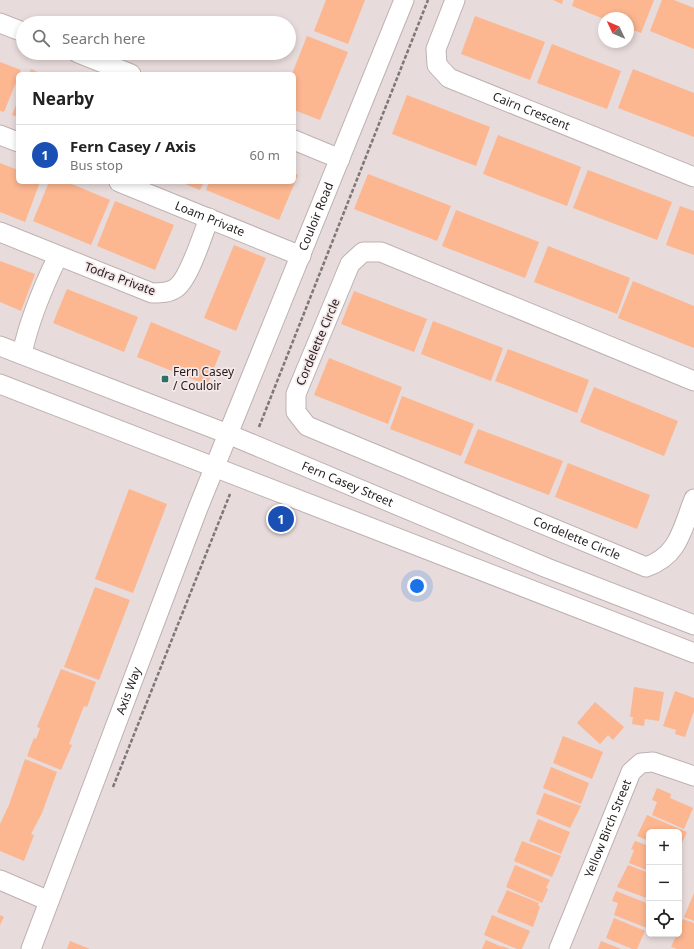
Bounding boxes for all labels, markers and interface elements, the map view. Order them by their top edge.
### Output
north arrow [598,12,634,48]
search box [16,16,296,60]
icon: search [30,27,52,49]
text: Search here [62,28,145,48]
text: Nearby [32,87,94,110]
street label: Cairn Crescent [490,88,573,134]
text: Fern Casey / Axis [70,136,196,156]
text: 1 [41,146,49,164]
text: 60 m [250,146,280,164]
text: Bus stop [70,156,123,174]
street label: Couloir Road [294,180,337,253]
street label: Loam Private [173,197,248,240]
street label: Todra Private [82,258,158,299]
street label: Cordelette Circle [292,295,344,388]
place label: Fern Casey / Couloir [173,363,235,394]
marker: Fern Casey / Couloir [160,374,170,384]
street label: Fern Casey Street [299,457,397,511]
pin: 1 [268,504,294,534]
street label: Cordelette Circle [531,512,624,564]
your location [407,576,427,596]
street label: Axis Way [112,664,145,717]
street label: Yellow Birch Street [580,776,635,880]
map controls [646,829,682,937]
button: + [646,829,682,865]
button: − [646,865,682,901]
button: locate [646,901,682,937]

